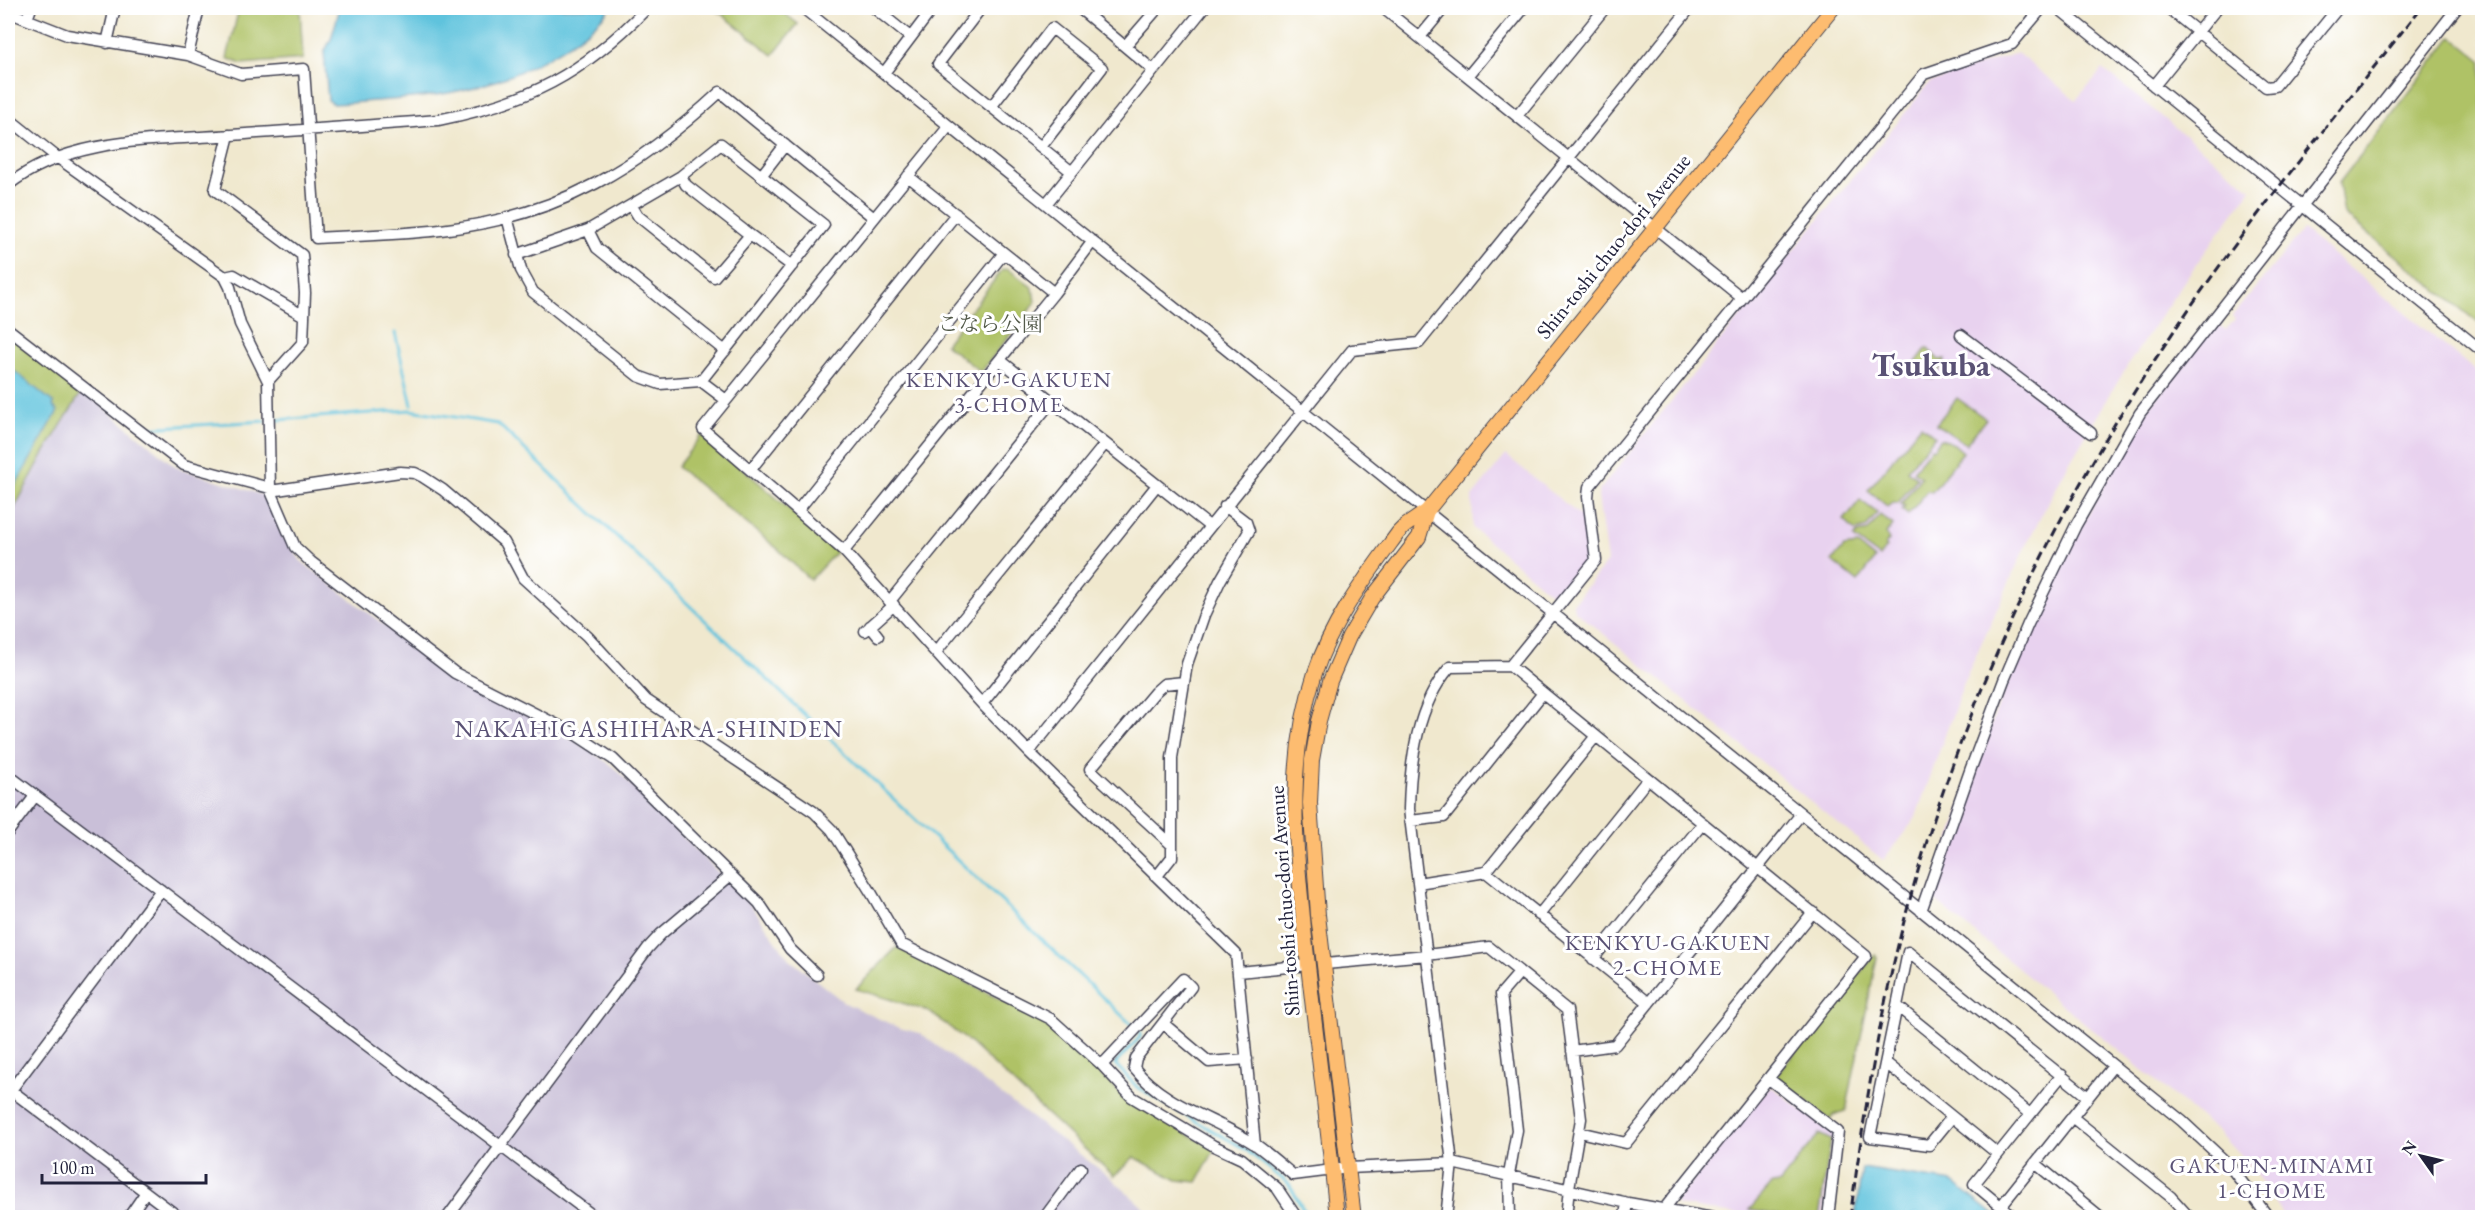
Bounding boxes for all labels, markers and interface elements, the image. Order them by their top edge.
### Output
street label: Shin-toshi chuo-dori Avenue [1530,148,1696,344]
park label: こなら公園 [938,310,1043,337]
district label: Tsukuba [1872,343,1991,386]
district label: KENKYU-GAKUEN 3-CHOME [906,365,1112,419]
district label: NAKAHIGASHIHARA-SHINDEN [454,713,844,744]
street label: Shin-toshi chuo-dori Avenue [1262,785,1306,1017]
district label: KENKYU-GAKUEN 2-CHOME [1565,928,1771,982]
north arrow [2391,1126,2451,1186]
text: N [2397,1137,2421,1159]
scale bar [42,1147,206,1185]
district label: GAKUEN-MINAMI 1-CHOME [2169,1151,2375,1205]
text: 100 m [51,1156,95,1179]

